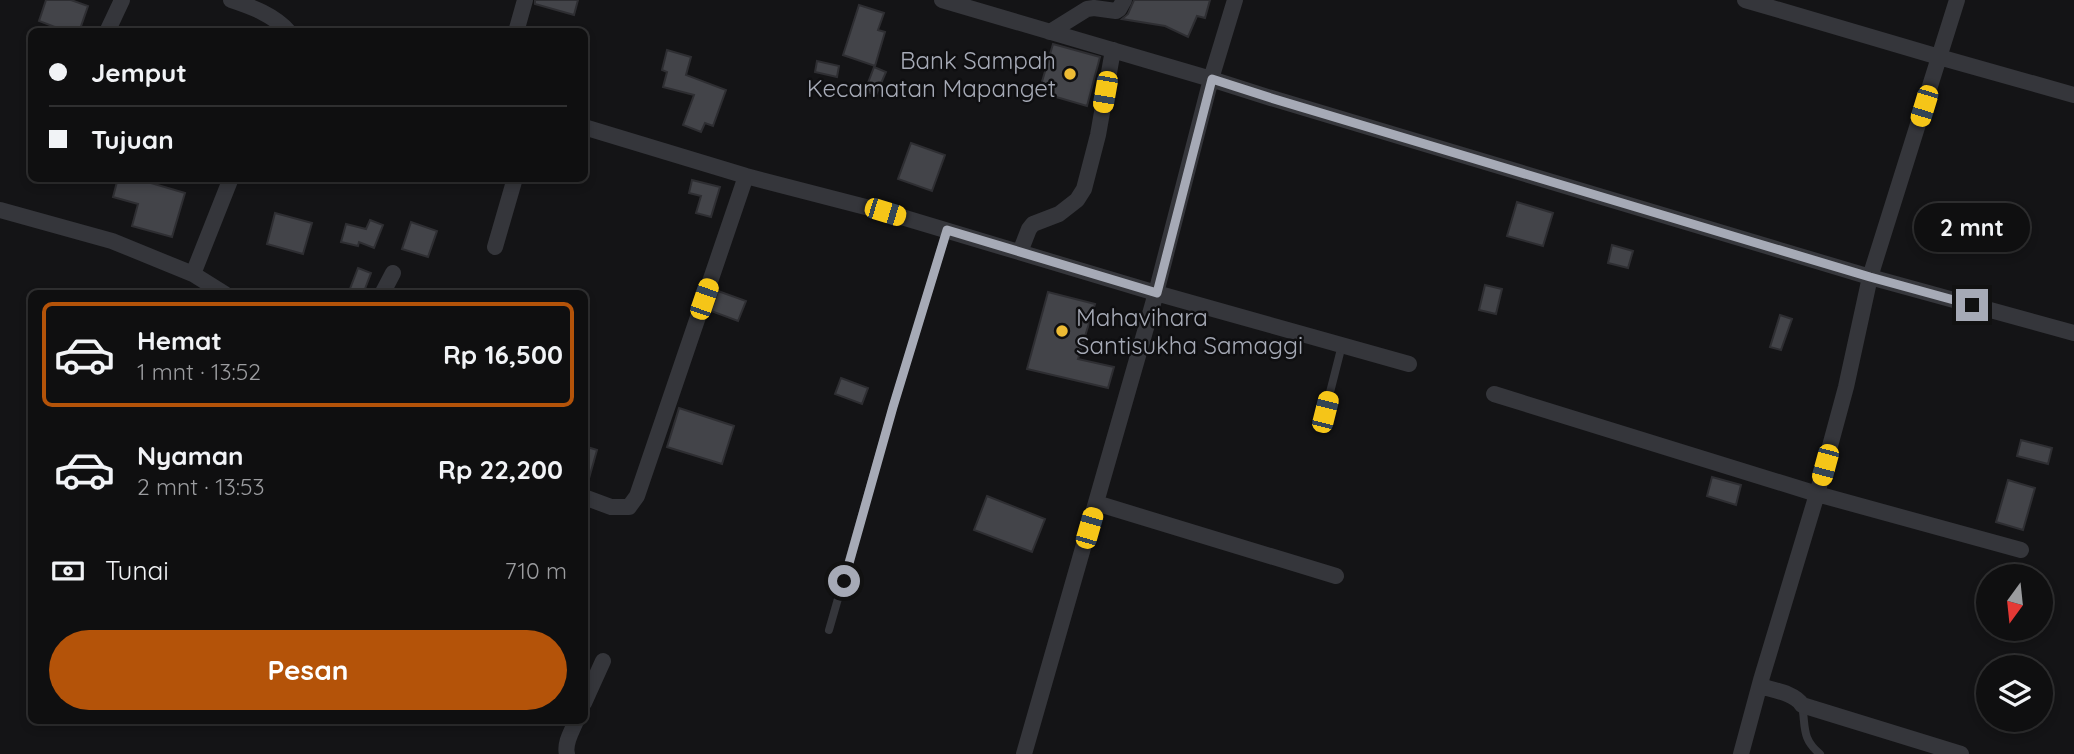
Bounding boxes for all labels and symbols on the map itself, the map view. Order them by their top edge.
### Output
place label: Bank Sampah Kecamatan Mapanget [807,45,1056,103]
marker: Bank Sampah Kecamatan Mapanget [1062,66,1078,82]
car [1092,69,1119,115]
car [1908,83,1941,129]
car [862,196,909,228]
callout: 2 mnt [1914,204,2030,252]
car [688,276,721,322]
route end [1956,289,1988,321]
place label: Mahavihara Santisukha Samaggi [1076,302,1303,360]
marker: Mahavihara Santisukha Samaggi [1054,323,1070,339]
car [1310,389,1341,435]
car [1810,442,1841,488]
car [1074,505,1105,551]
north arrow [1976,564,2053,640]
route start [828,565,860,597]

